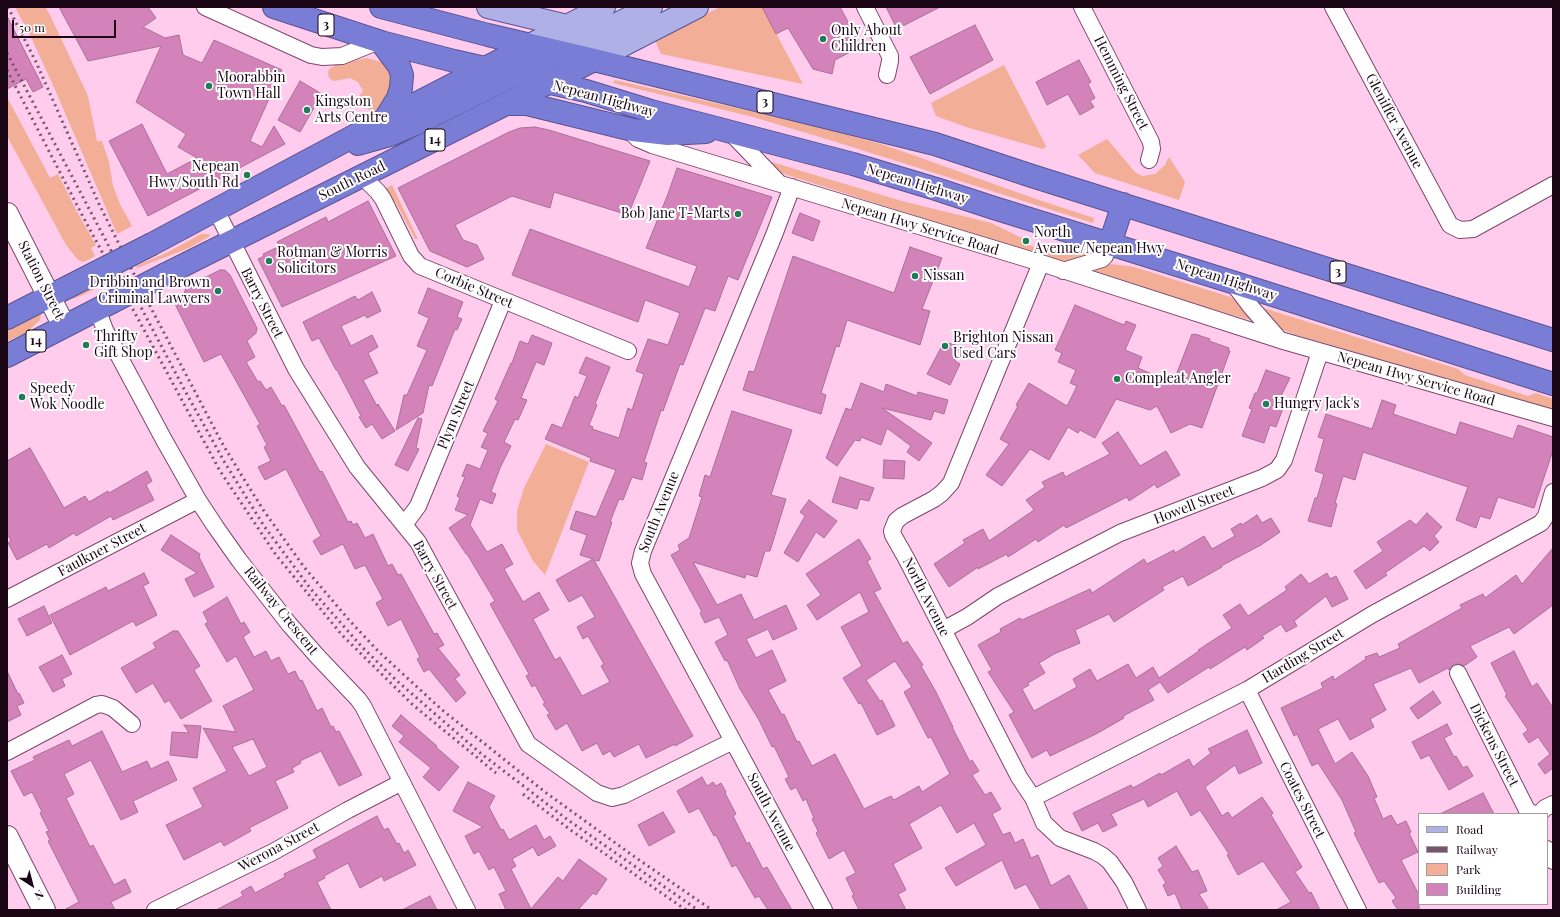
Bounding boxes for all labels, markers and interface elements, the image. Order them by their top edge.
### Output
scale bar [14,12,118,38]
road number: 3 [318,14,334,36]
text: 50 m [19,19,45,35]
place label: Only About Children [831,23,902,56]
street label: Hemming Street [1090,33,1152,133]
marker: Only About Children [818,34,828,44]
place label: Moorabbin Town Hall [217,70,286,102]
street label: Gleniffer Avenue [1362,71,1426,171]
street label: Nepean Highway [551,77,657,121]
marker: Moorabbin Town Hall [204,81,214,91]
road number: 3 [757,91,773,113]
place label: Kingston Arts Centre [315,94,388,126]
marker: Kingston Arts Centre [302,105,312,115]
road number: 14 [425,129,445,151]
street label: South Road [316,158,388,204]
place label: Nepean Hwy/South Rd [149,159,239,192]
street label: Nepean Highway [864,161,970,207]
marker: Nepean Hwy/South Rd [242,170,252,180]
street label: Nepean Hwy Service Road [839,195,1001,259]
place label: Bob Jane T-Marts [621,206,730,222]
marker: Bob Jane T-Marts [733,209,743,219]
place label: North Avenue/Nepean Hwy [1034,225,1164,258]
marker: North Avenue/Nepean Hwy [1021,236,1031,246]
street label: Station Street [14,238,68,322]
place label: Rotman & Morris Solicitors [277,245,388,278]
marker: Rotman & Morris Solicitors [264,256,274,266]
street label: Nepean Highway [1173,256,1279,304]
road number: 3 [1330,261,1346,283]
street label: Corbie Street [432,264,516,312]
street label: Barry Street [237,265,287,341]
place label: Nissan [923,268,965,284]
marker: Nissan [910,271,920,281]
place label: Dribbin and Brown Criminal Lawyers [90,275,210,308]
marker: Dribbin and Brown Criminal Lawyers [213,286,223,296]
place label: Thrifty Gift Shop [94,329,153,362]
road number: 14 [26,330,46,352]
place label: Brighton Nissan Used Cars [953,330,1054,362]
marker: Thrifty Gift Shop [81,340,91,350]
marker: Brighton Nissan Used Cars [940,341,950,351]
street label: Nepean Hwy Service Road [1335,348,1497,410]
place label: Compleat Angler [1125,371,1231,387]
marker: Compleat Angler [1112,374,1122,384]
street label: Plym Street [434,378,478,452]
place label: Speedy Wok Noodle [30,381,104,414]
marker: Speedy Wok Noodle [17,392,27,402]
place label: Hungry Jack's [1274,396,1360,412]
marker: Hungry Jack's [1261,399,1271,409]
street label: South Avenue [635,469,683,555]
street label: Howell Street [1151,482,1237,528]
street label: Faulkner Street [55,520,149,580]
street label: Barry Street [409,538,461,612]
street label: North Avenue [899,555,953,639]
street label: Railway Crescent [240,564,322,658]
street label: Harding Street [1259,625,1347,687]
street label: Dickens Street [1466,701,1522,789]
street label: Coates Street [1276,759,1328,841]
street label: South Avenue [743,770,799,854]
legend [1418,813,1548,905]
street label: Werona Street [236,819,322,875]
text: Road [1456,821,1483,837]
text: Railway [1456,841,1498,857]
text: Park [1456,861,1481,877]
north arrow [12,865,52,905]
text: Building [1456,881,1501,897]
text: N [32,887,47,904]

